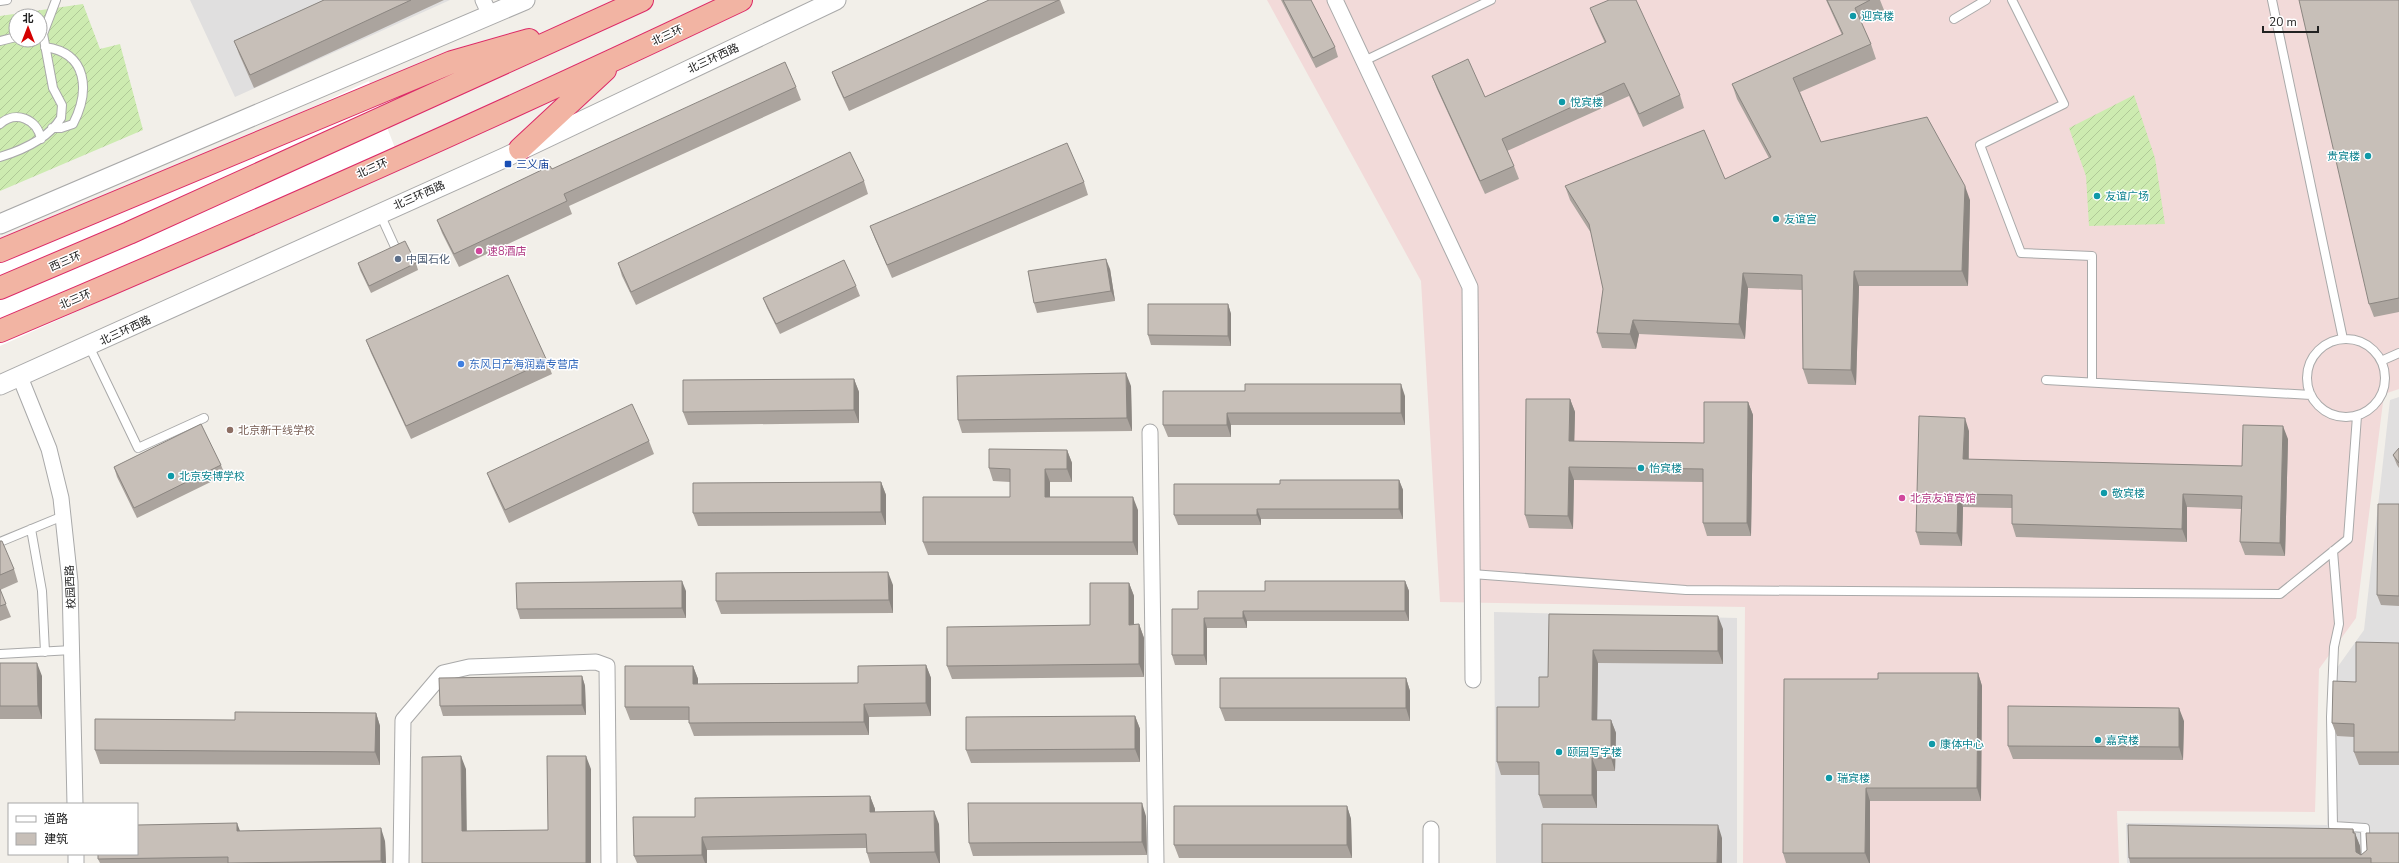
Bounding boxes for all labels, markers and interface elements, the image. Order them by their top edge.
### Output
north arrow [8,8,48,48]
scale bar [2263,8,2318,34]
place label: 迎宾楼 [1861,9,1894,24]
text: 北 [23,11,34,26]
marker: 迎宾楼 [1848,11,1858,21]
text: 20 m [2269,14,2297,30]
street label: 北三环 [649,22,685,49]
street label: 北三环西路 [685,40,741,77]
place label: 悅宾楼 [1570,95,1603,110]
marker: 悅宾楼 [1557,97,1567,107]
place label: 贵宾楼 [2327,149,2360,164]
marker: 贵宾楼 [2363,151,2373,161]
street label: 北三环 [354,155,390,182]
place label: 三义庙 [516,157,549,172]
marker: 三义庙 [503,159,513,169]
street label: 北三环西路 [391,177,447,213]
place label: 友谊广场 [2105,189,2149,204]
marker: 友谊广场 [2092,191,2102,201]
place label: 友谊宫 [1784,212,1817,227]
marker: 友谊宫 [1771,214,1781,224]
place label: 速8酒店 [487,244,527,259]
marker: 速8酒店 [474,246,484,256]
street label: 西三环 [47,248,83,275]
place label: 中国石化 [406,252,450,267]
marker: 中国石化 [393,254,403,264]
street label: 北三环 [57,286,93,313]
street label: 北三环西路 [97,312,153,349]
place label: 东风日产海润嘉专营店 [469,357,579,372]
marker: 东风日产海润嘉专营店 [456,359,466,369]
place label: 北京新干线学校 [238,423,315,438]
marker: 北京新干线学校 [225,425,235,435]
place label: 怡宾楼 [1649,461,1682,476]
marker: 怡宾楼 [1636,463,1646,473]
place label: 北京安博学校 [179,469,245,484]
marker: 北京安博学校 [166,471,176,481]
place label: 敬宾楼 [2112,486,2145,501]
marker: 敬宾楼 [2099,488,2109,498]
place label: 北京友谊宾馆 [1910,491,1976,506]
marker: 北京友谊宾馆 [1897,493,1907,503]
street label: 校园西路 [62,565,79,609]
place label: 嘉宾楼 [2106,733,2139,748]
marker: 嘉宾楼 [2093,735,2103,745]
place label: 康体中心 [1940,737,1984,752]
marker: 康体中心 [1927,739,1937,749]
place label: 颐园写字楼 [1567,745,1622,760]
marker: 颐园写字楼 [1554,747,1564,757]
place label: 瑞宾楼 [1837,771,1870,786]
marker: 瑞宾楼 [1824,773,1834,783]
legend [8,803,138,855]
text: 道路 [44,811,68,827]
text: 建筑 [44,831,68,847]

